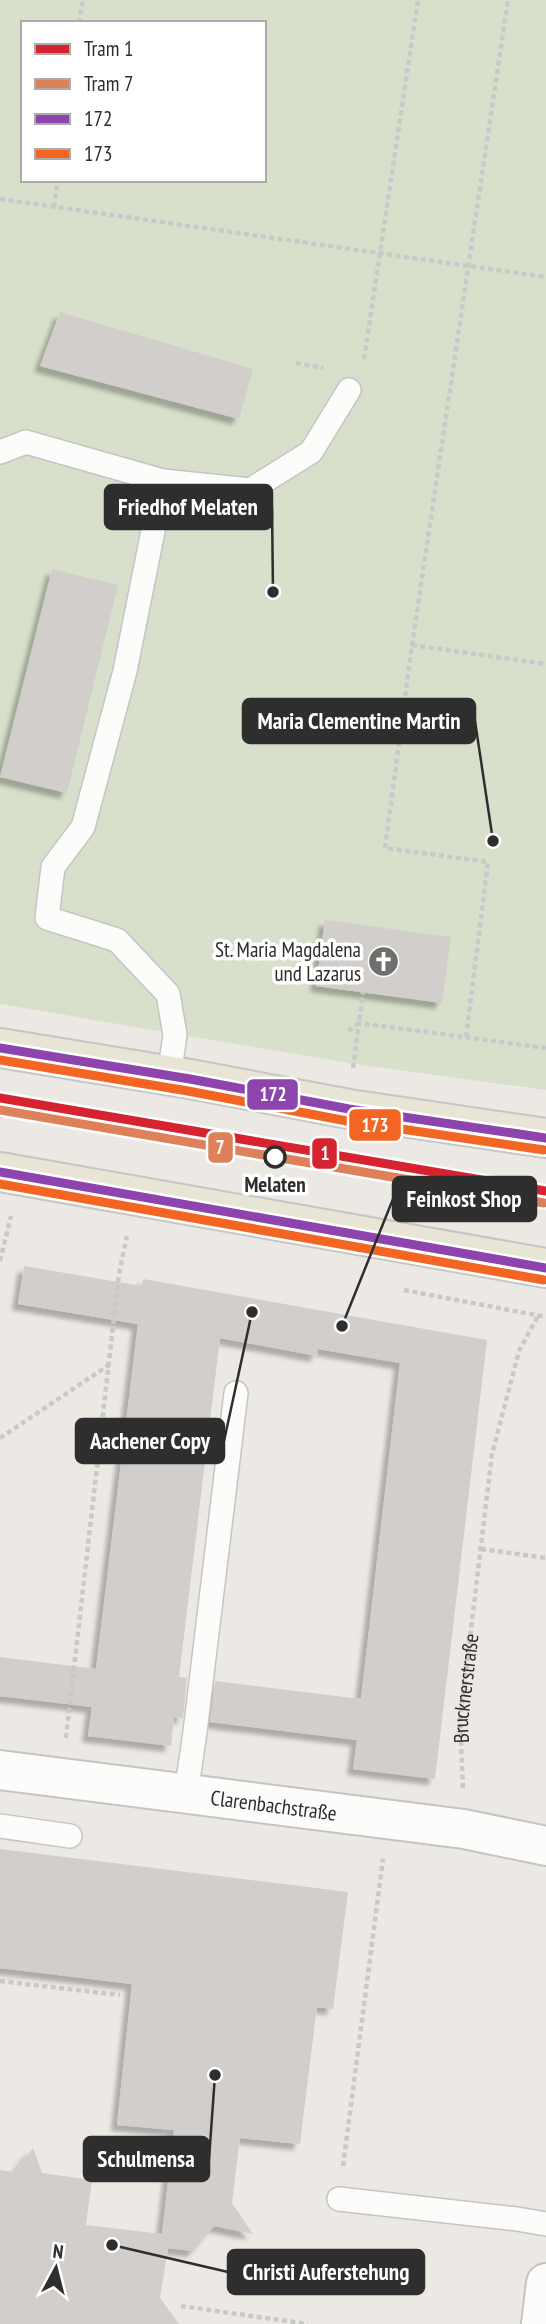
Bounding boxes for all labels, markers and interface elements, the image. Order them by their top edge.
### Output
legend [21,21,266,182]
text: Tram 1 [84,35,133,62]
text: Tram 7 [84,70,133,97]
text: 172 [84,105,112,132]
text: 173 [84,140,112,167]
callout: Friedhof Melaten [105,485,272,529]
text: Friedhof Melaten [118,492,258,521]
callout: Maria Clementine Martin [243,699,475,743]
text: Maria Clementine Martin [257,706,461,735]
place label: St. Maria Magdalena und Lazarus [215,936,361,987]
church icon: St. Maria Magdalena und Lazarus [367,944,401,978]
line badge: 172 [246,1078,299,1111]
text: 172 [259,1082,287,1106]
line badge: 173 [348,1108,402,1142]
text: 173 [361,1113,389,1137]
line badge: 7 [207,1131,234,1164]
text: 7 [215,1135,225,1159]
line badge: 1 [311,1137,338,1170]
text: 1 [320,1141,330,1165]
marker: Melaten [264,1146,286,1168]
place label: Melaten [244,1171,306,1198]
callout: Feinkost Shop [393,1177,536,1221]
text: Feinkost Shop [407,1184,521,1213]
callout: Aachener Copy [76,1419,224,1463]
text: Aachener Copy [89,1426,211,1455]
street label: Brucknerstraße [446,1632,484,1744]
street label: Clarenbachstraße [209,1783,338,1826]
callout: Schulmensa [84,2137,209,2181]
text: Schulmensa [97,2144,195,2173]
north arrow [21,2233,91,2303]
text: N [52,2239,65,2264]
callout: Christi Auferstehung [228,2250,424,2294]
text: Christi Auferstehung [243,2257,409,2286]

